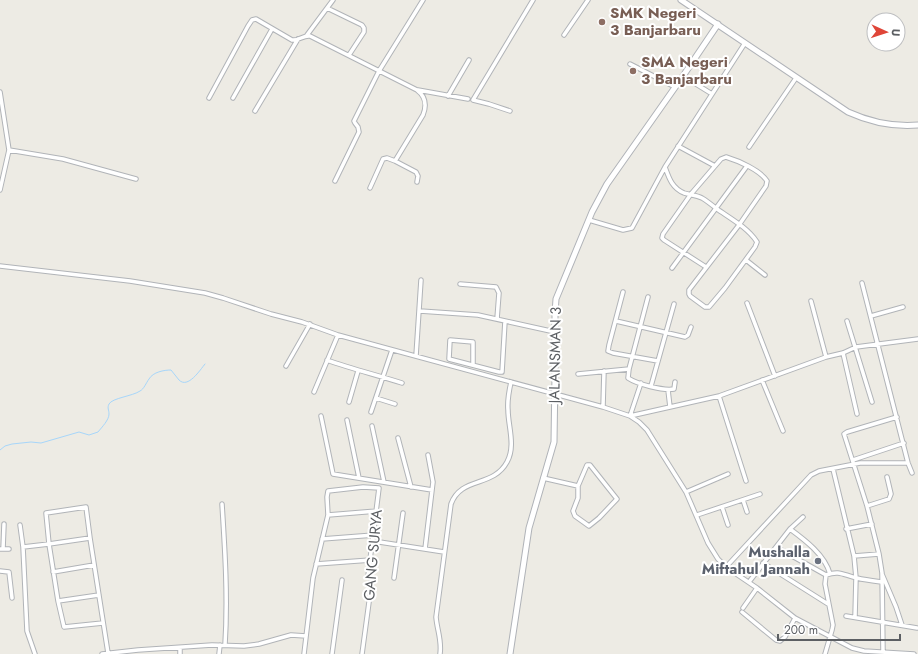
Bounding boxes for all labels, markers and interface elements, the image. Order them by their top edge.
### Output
place label: SMK Negeri 3 Banjarbaru [610,2,701,41]
north arrow [866,12,906,52]
marker: SMK Negeri 3 Banjarbaru [597,17,607,27]
text: U [888,28,904,37]
place label: SMA Negeri 3 Banjarbaru [641,51,732,90]
marker: SMA Negeri 3 Banjarbaru [628,66,638,76]
street label: JALANSMAN 3 [543,306,567,406]
street label: GANG SURYA [358,508,388,602]
place label: Mushalla Miftahul Jannah [702,541,810,580]
marker: Mushalla Miftahul Jannah [813,556,823,566]
scale bar [778,616,900,642]
text: 200 m [784,621,818,639]

